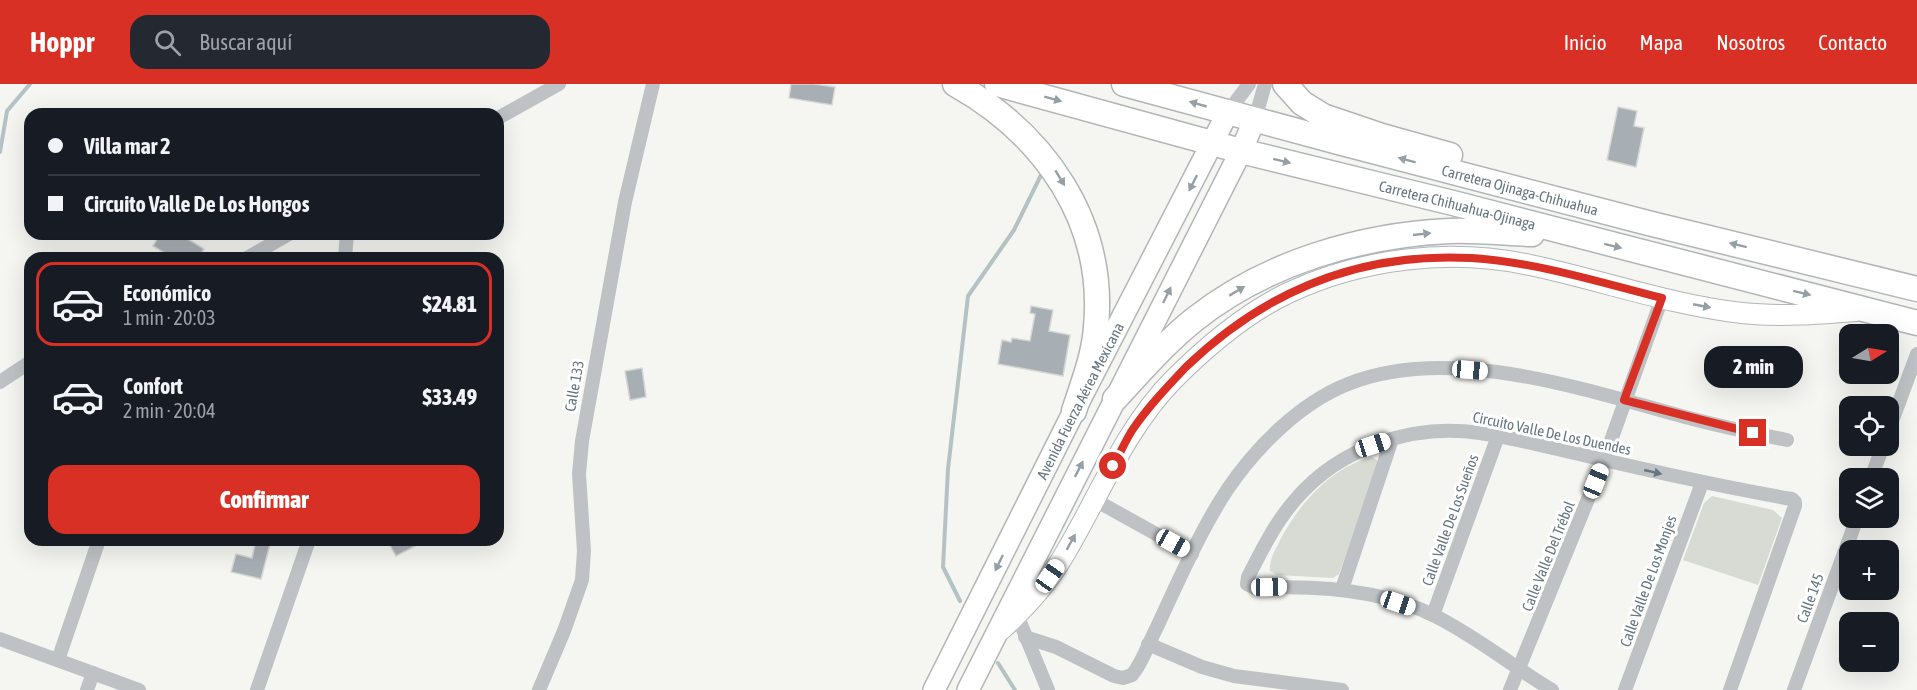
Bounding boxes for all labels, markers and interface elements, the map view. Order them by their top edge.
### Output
search box [130,15,550,69]
text: Hoppr [30,26,94,58]
icon: search [151,26,184,59]
text: Buscar aquí [199,29,292,55]
text: Inicio [1564,30,1607,54]
text: Mapa [1640,30,1683,54]
text: Nosotros [1716,30,1785,54]
text: Contacto [1818,30,1887,54]
one-way arrow [1044,94,1063,104]
one-way arrow [1189,99,1207,109]
text: Villa mar 2 [84,133,171,159]
one-way arrow [1397,155,1416,165]
one-way arrow [1273,156,1291,166]
street label: Carretera Ojinaga-Chihuahua [1440,161,1600,218]
one-way arrow [1054,170,1065,186]
one-way arrow [1188,175,1197,192]
street label: Carretera Chihuahua-Ojinaga [1377,177,1538,233]
text: Circuito Valle De Los Hongos [84,191,309,217]
one-way arrow [1412,229,1431,238]
one-way arrow [1729,240,1747,250]
one-way arrow [1604,241,1623,251]
icon: car [51,277,105,331]
text: Económico [123,280,211,306]
one-way arrow [1162,286,1172,303]
one-way arrow [1229,286,1245,297]
one-way arrow [1793,289,1812,299]
text: $24.81 [422,291,477,317]
one-way arrow [1692,302,1711,311]
text: 1 min · 20:03 [123,306,216,329]
street label: Avenida Fuerza Aérea Mexicana [1033,319,1127,482]
north arrow [1839,324,1899,384]
map controls [1839,324,1899,672]
callout: 2 min [1704,346,1802,388]
text: 2 min [1733,355,1774,378]
street label: Calle 133 [561,359,587,413]
car [1451,359,1489,381]
icon: car [51,370,105,424]
text: Confort [123,373,183,399]
text: $33.49 [422,384,477,410]
button: locate [1839,396,1899,456]
text: 2 min · 20:04 [123,399,216,422]
street label: Circuito Valle De Los Duendes [1471,408,1633,458]
route end [1739,419,1766,446]
car [1353,431,1393,459]
route start [1099,452,1126,479]
street label: Calle Valle De Los Sueños [1418,452,1482,588]
one-way arrow [1074,460,1084,477]
car [1581,461,1611,501]
button: Confirmar [48,465,480,534]
one-way arrow [1644,467,1662,477]
button: layers [1839,468,1899,528]
street label: Calle Valle Del Trébol [1518,498,1578,614]
street label: Calle Valle De Los Monjes [1616,513,1680,649]
car [1153,526,1193,560]
one-way arrow [1066,534,1076,551]
button: + [1839,540,1899,600]
one-way arrow [995,554,1004,571]
car [1032,556,1068,596]
street label: Calle 145 [1793,571,1827,625]
car [1251,578,1287,596]
car [1378,589,1418,617]
button: − [1839,612,1899,672]

